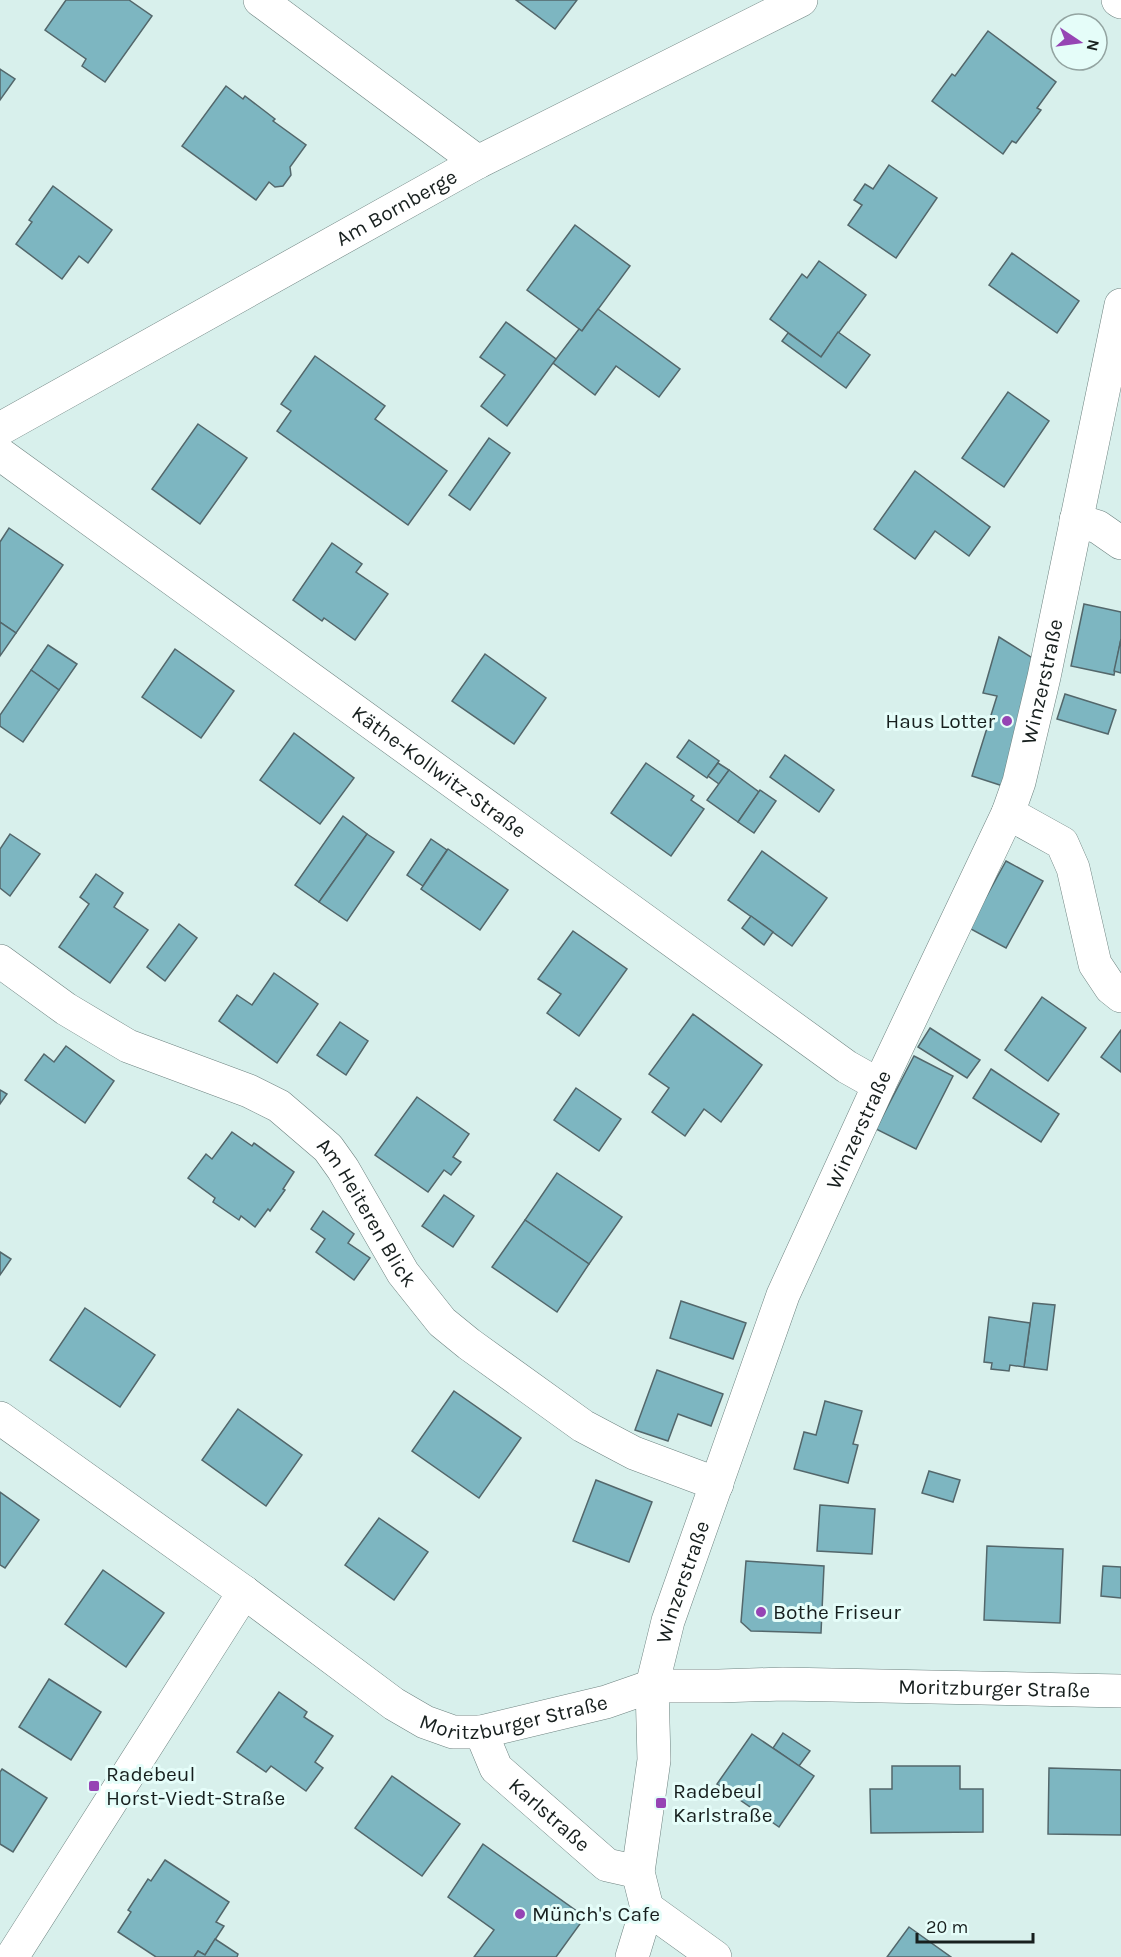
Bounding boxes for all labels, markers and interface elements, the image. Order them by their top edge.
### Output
north arrow [1049,12,1109,72]
text: N [1083,38,1104,53]
street label: Am Bornberge [332,164,461,251]
street label: Winzerstraße [1016,617,1068,747]
street label: Käthe-Kollwitz-Straße [347,701,531,843]
place label: Haus Lotter [885,709,995,733]
marker: Haus Lotter [1000,714,1014,728]
street label: Winzerstraße [821,1066,896,1193]
street label: Am Heiteren Blick [312,1132,421,1292]
street label: Winzerstraße [651,1518,714,1646]
place label: Bothe Friseur [773,1600,901,1624]
marker: Bothe Friseur [754,1605,768,1619]
street label: Moritzburger Straße [898,1674,1091,1702]
street label: Moritzburger Straße [416,1690,610,1744]
place label: Radebeul Horst-Viedt-Straße [106,1762,285,1810]
street label: Karlstraße [504,1773,595,1857]
marker: Radebeul Horst-Viedt-Straße [87,1779,101,1793]
place label: Radebeul Karlstraße [673,1779,773,1827]
marker: Radebeul Karlstraße [654,1796,668,1810]
place label: Münch's Cafe [532,1902,660,1926]
scale bar [917,1906,1032,1944]
marker: Münch's Cafe [513,1907,527,1921]
text: 20 m [926,1916,968,1938]

